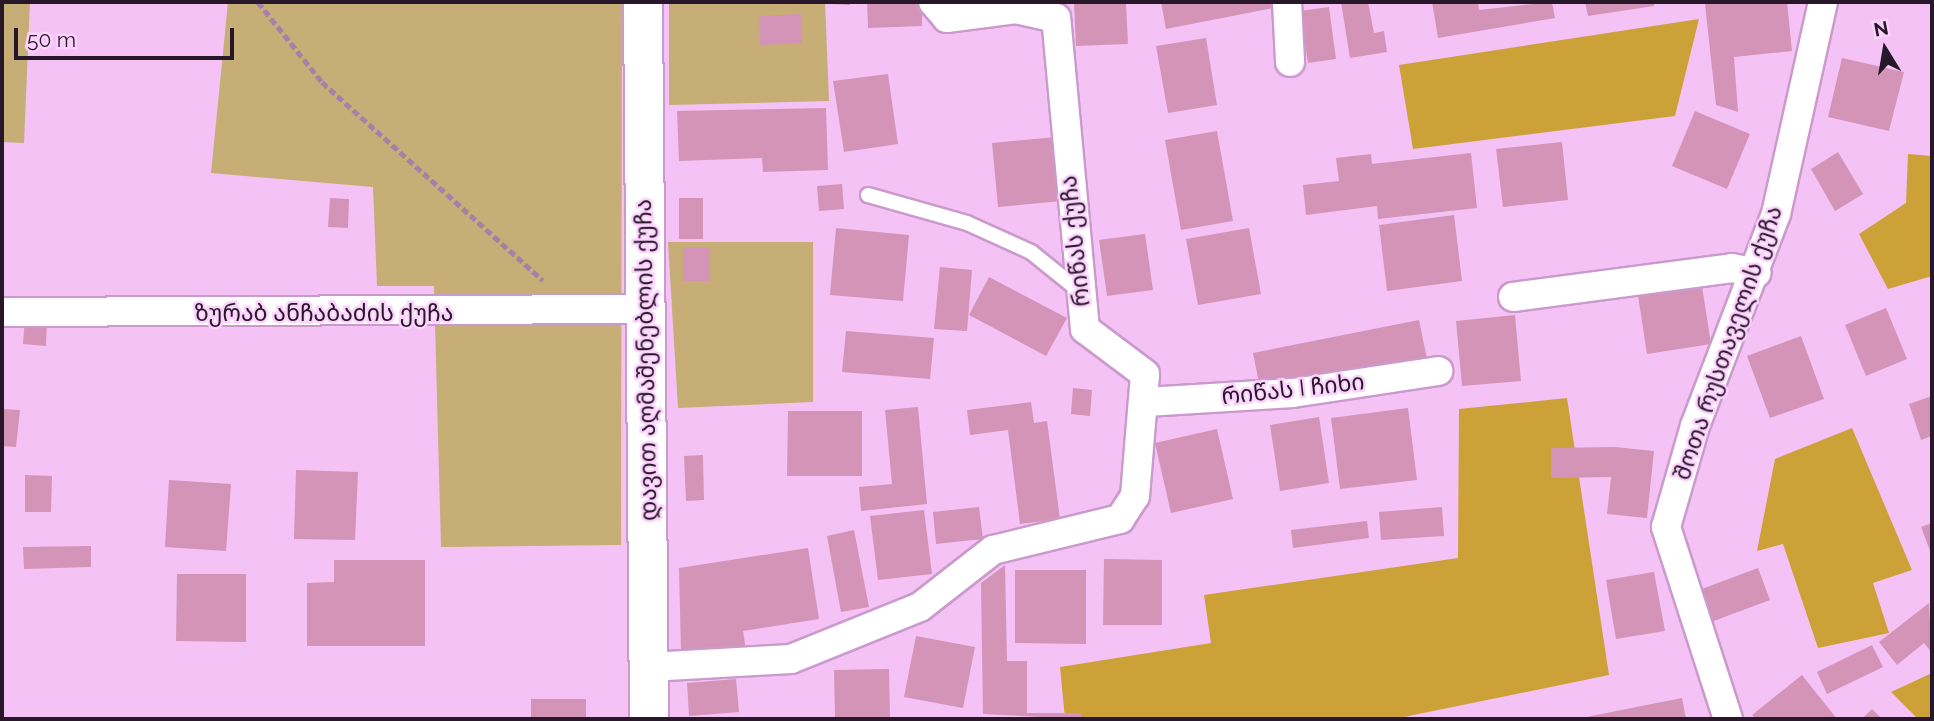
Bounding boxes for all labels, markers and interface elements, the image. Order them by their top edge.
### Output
scale bar [18,14,238,58]
north arrow [1850,14,1920,84]
text: N [1872,16,1890,41]
text: 50 m [27,27,76,52]
street label: რიწას ქუჩა [1054,174,1096,308]
street label: დავით აღმაშენებლის ქუჩა [629,199,663,521]
street label: შოთა რუსთაველის ქუჩა [1668,202,1788,484]
street label: ზურაბ ანჩაბაძის ქუჩა [195,299,453,327]
street label: რიწას I ჩიხი [1220,368,1366,410]

